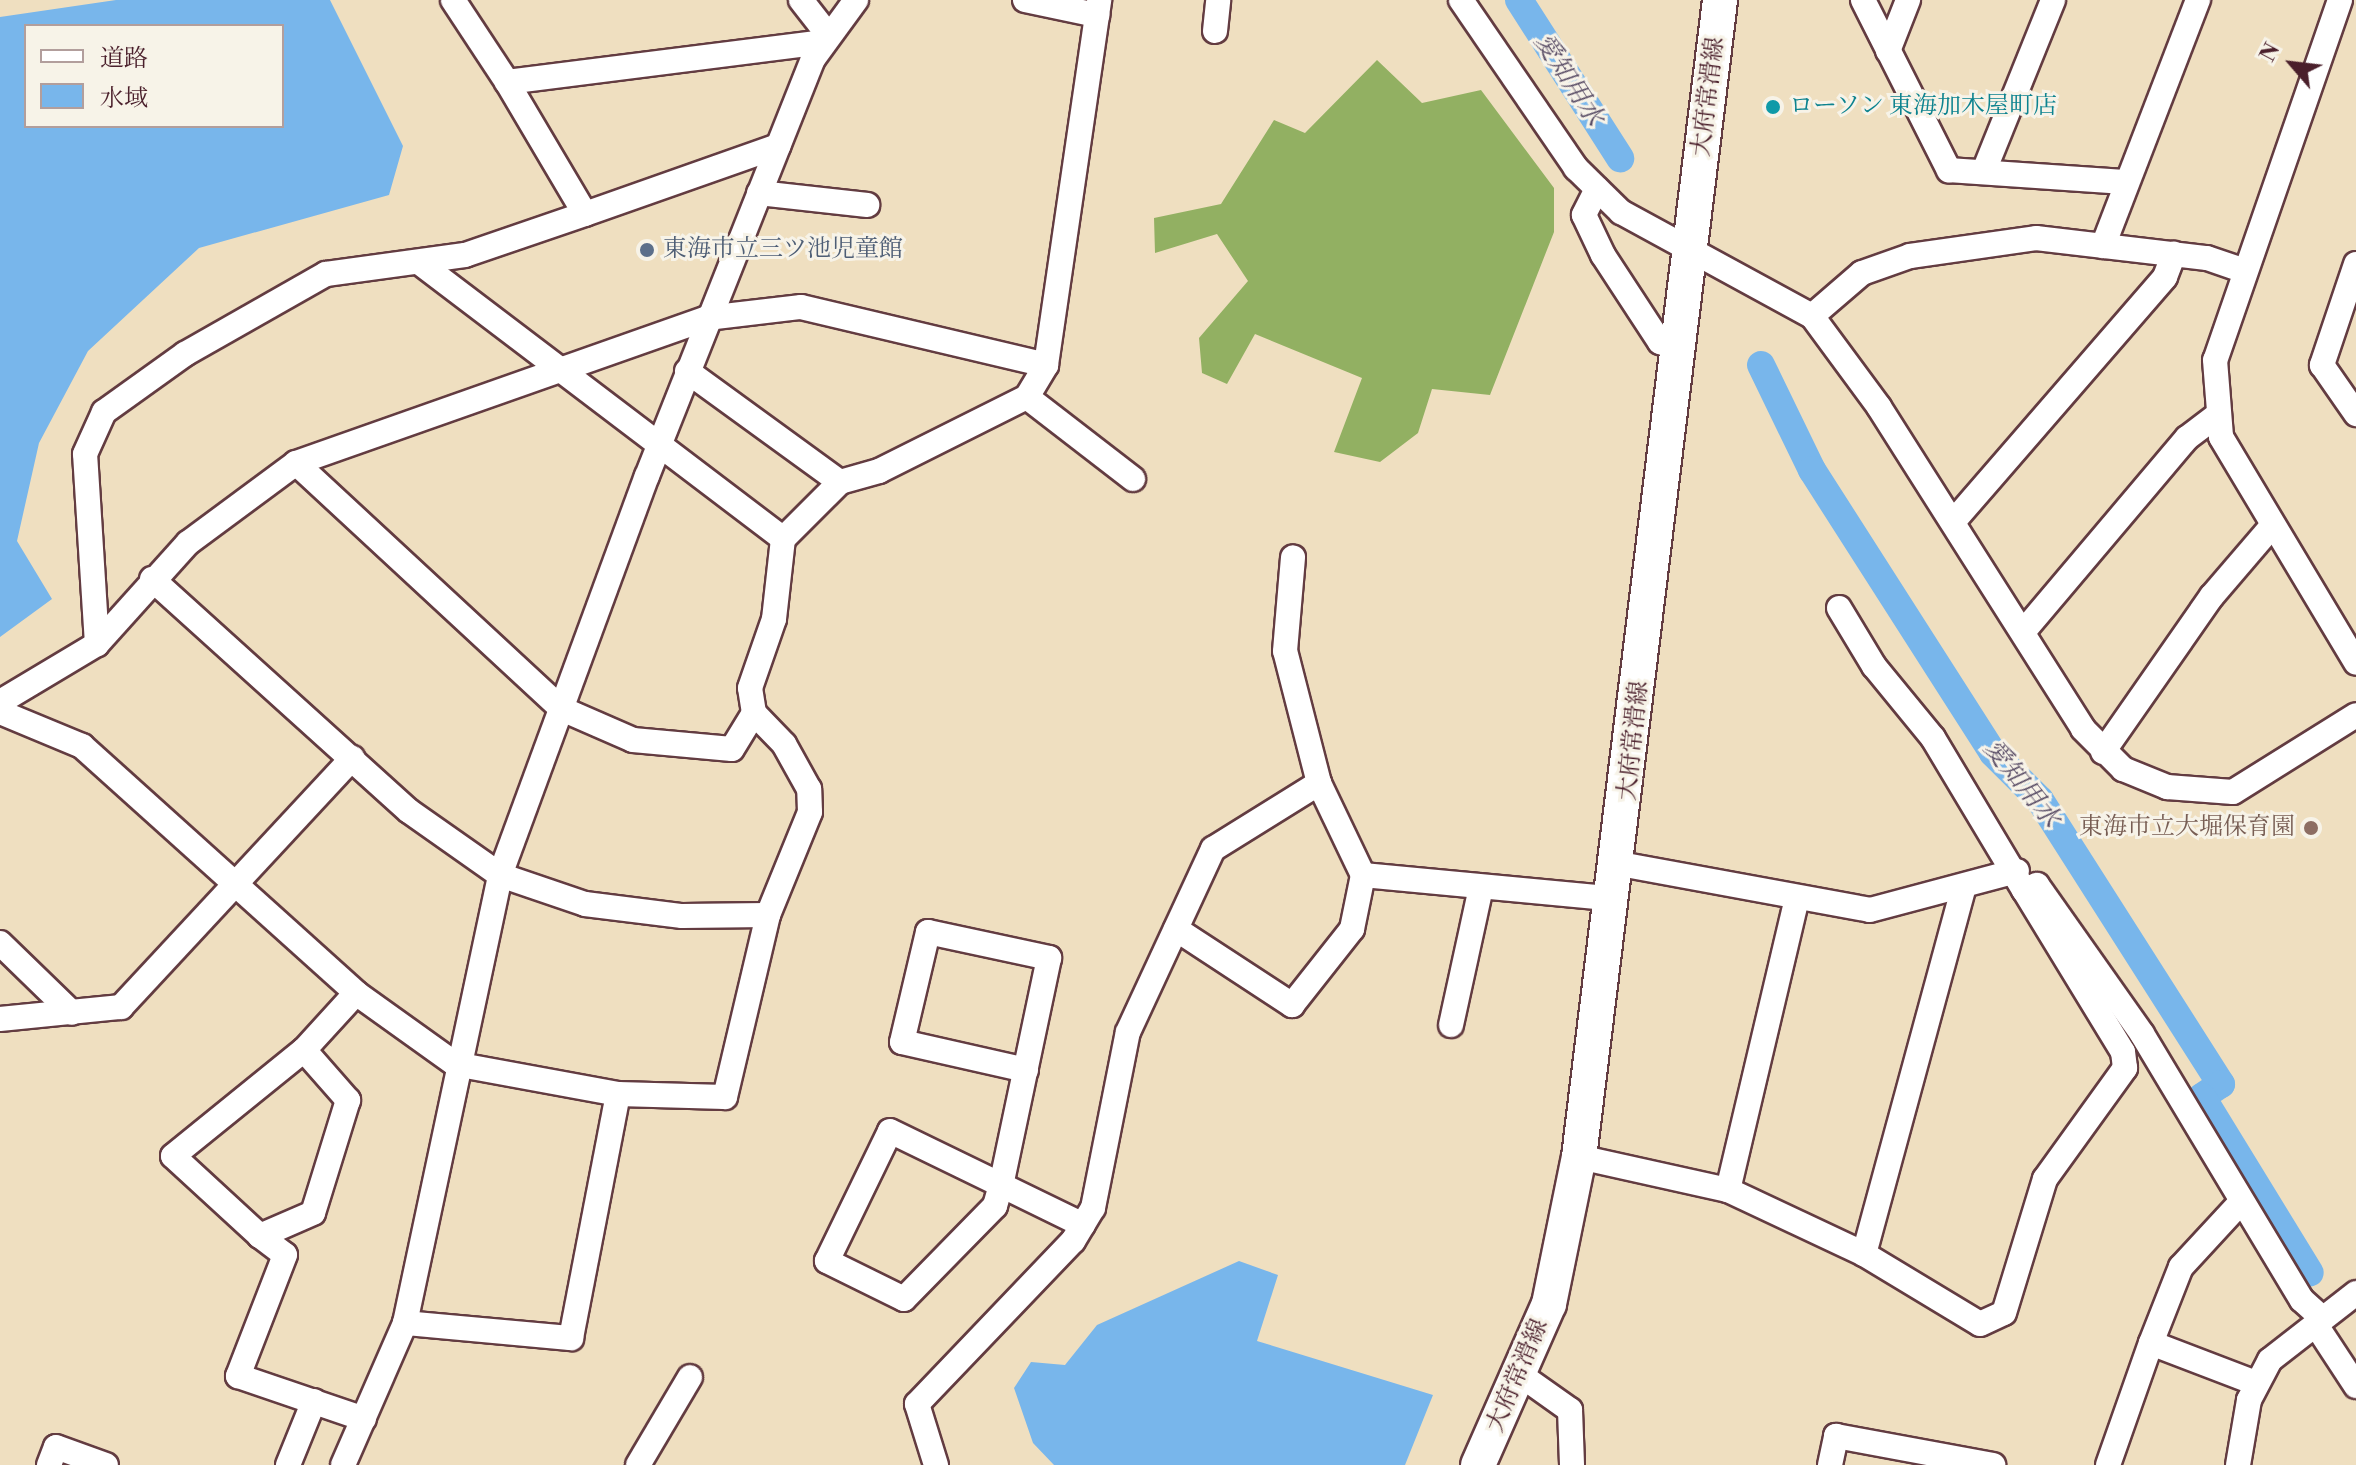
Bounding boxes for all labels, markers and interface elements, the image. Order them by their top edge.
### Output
legend [24,24,284,128]
north arrow [2252,24,2332,104]
water label: 愛知用水 [1527,28,1609,132]
street label: 大府常滑線 [1687,36,1731,158]
text: N [2254,38,2286,67]
text: 道路 [100,44,148,74]
text: 水域 [100,84,148,114]
place label: ローソン 東海加木屋町店 [1789,93,2058,121]
marker: ローソン 東海加木屋町店 [1764,98,1782,116]
place label: 東海市立三ツ池児童館 [663,236,903,264]
marker: 東海市立三ツ池児童館 [638,241,656,259]
street label: 大府常滑線 [1613,680,1655,802]
water label: 愛知用水 [1976,734,2066,834]
place label: 東海市立大堀保育園 [2079,814,2295,842]
marker: 東海市立大堀保育園 [2302,819,2320,837]
street label: 大府常滑線 [1481,1315,1555,1437]

